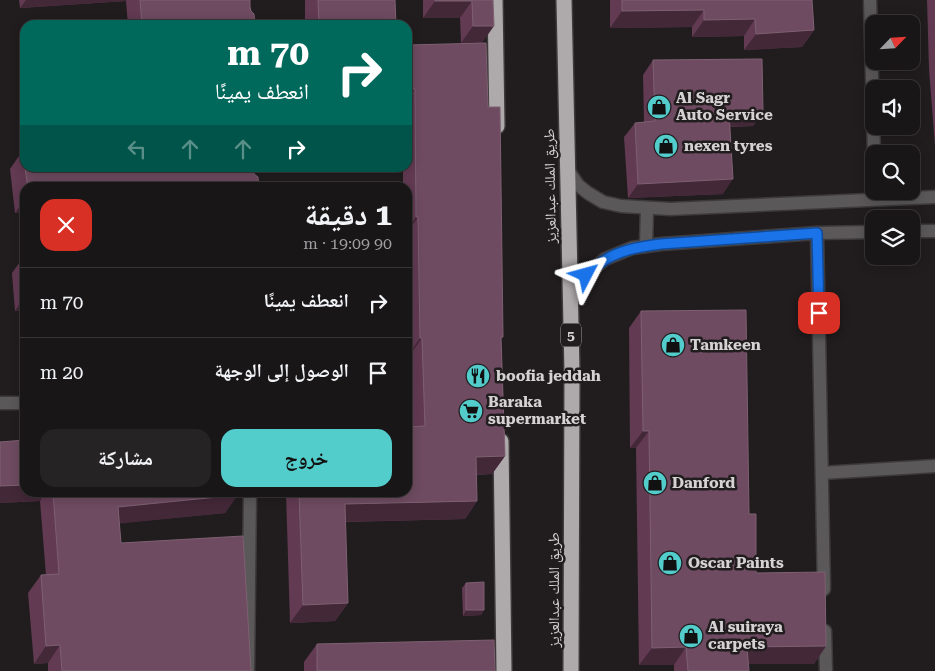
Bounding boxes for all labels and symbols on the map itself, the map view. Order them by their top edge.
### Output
north arrow [865,15,920,70]
place label: Al Sagr Auto Service [676,89,773,124]
shop icon: Al Sagr Auto Service [646,94,672,120]
street label: طريق الملك عبدالعزيز [540,128,561,245]
shop icon: nexen tyres [653,133,679,159]
place label: nexen tyres [684,137,773,155]
position arrow [559,248,611,300]
pin [798,292,840,334]
road number: 5 [561,324,581,346]
shop icon: Tamkeen [660,332,686,358]
place label: Tamkeen [690,336,761,354]
restaurant icon: boofia jeddah [465,363,491,389]
place label: boofia jeddah [496,367,601,385]
place label: Baraka supermarket [488,393,586,428]
supermarket icon: Baraka supermarket [458,398,484,424]
shop icon: Danford [642,470,668,496]
place label: Danford [672,474,735,492]
street label: طريق الملك عبدالعزيز [545,532,564,649]
shop icon: Oscar Paints [657,550,683,576]
place label: Oscar Paints [688,554,784,572]
place label: Al suiraya carpets [708,618,783,653]
shop icon: Al suiraya carpets [678,623,704,649]

